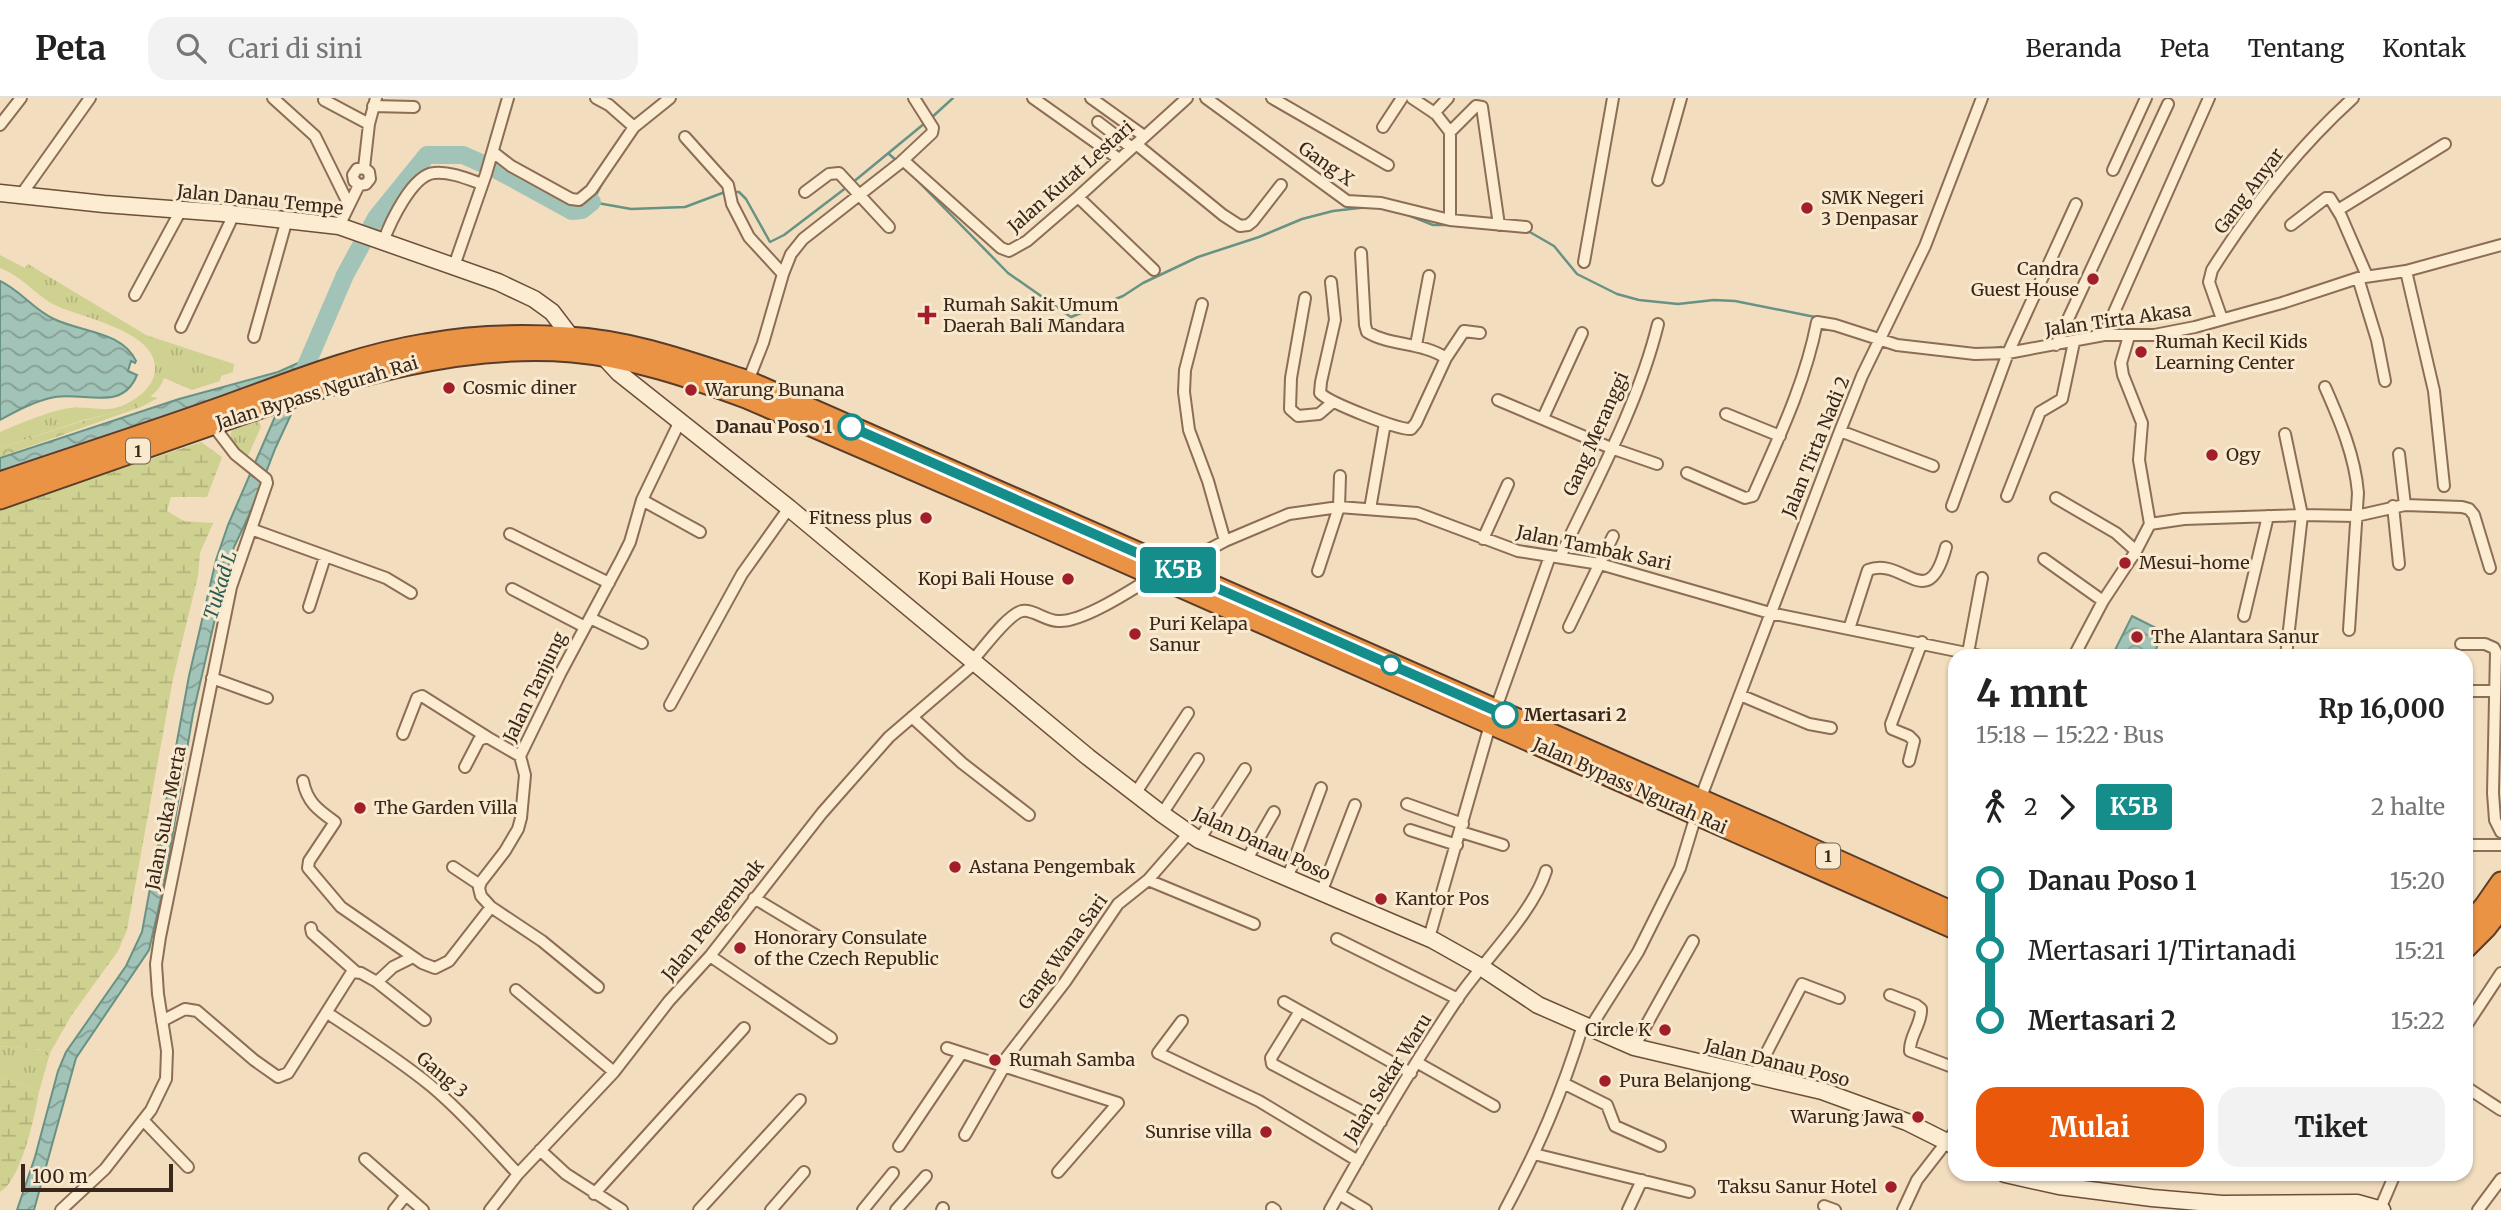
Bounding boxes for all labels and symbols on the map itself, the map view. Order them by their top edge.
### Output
street label: Jalan Kutat Lestari [1002,116,1138,238]
street label: Gang X [1294,136,1359,191]
street label: Gang Anyar [2209,143,2288,238]
street label: Jalan Danau Tempe [175,179,344,220]
place label: SMK Negeri 3 Denpasar [1821,186,1924,230]
marker: SMK Negeri 3 Denpasar [1799,200,1815,216]
place label: Candra Guest House [1971,257,2079,301]
marker: Candra Guest House [2085,271,2101,287]
place label: Rumah Sakit Umum Daerah Bali Mandara [943,293,1125,337]
street label: Jalan Tirta Akasa [2042,298,2193,341]
marker: Rumah Sakit Umum Daerah Bali Mandara [917,305,937,325]
place label: Rumah Kecil Kids Learning Center [2155,330,2308,374]
marker: Rumah Kecil Kids Learning Center [2133,344,2149,360]
street label: Jalan Bypass Ngurah Rai [212,351,421,435]
street label: Gang Meranggi [1558,368,1633,500]
street label: Jalan Tirta Nadi 2 [1776,373,1854,522]
place label: Cosmic diner [463,376,577,399]
place label: Warung Bunana [704,378,845,401]
marker: Cosmic diner [441,380,457,396]
marker: Warung Bunana [683,382,699,398]
marker: Danau Poso 1 [838,414,864,440]
place label: Danau Poso 1 [715,415,832,438]
road number: 1 [126,438,150,464]
place label: Ogy [2226,443,2261,466]
marker: Ogy [2204,447,2220,463]
place label: Fitness plus [809,506,912,529]
marker: Fitness plus [918,510,934,526]
street label: Jalan Tambak Sari [1514,520,1674,575]
line badge: K5B [1138,547,1218,593]
water label: Tukad L [198,548,242,622]
place label: Mesui-home [2139,551,2250,574]
marker: Mesui-home [2117,555,2133,571]
place label: Kopi Bali House [918,567,1054,590]
marker: Kopi Bali House [1060,571,1076,587]
place label: Puri Kelapa Sanur [1149,612,1248,656]
place label: The Alantara Sanur [2151,625,2319,648]
marker: Puri Kelapa Sanur [1127,626,1143,642]
street label: Jalan Tanjung [498,628,571,747]
marker: The Alantara Sanur [2129,629,2145,645]
unlabelled marker [1381,655,1401,675]
marker: Mertasari 2 [1492,702,1518,728]
place label: Mertasari 2 [1524,703,1627,726]
street label: Jalan Bypass Ngurah Rai [1529,732,1731,839]
street label: Jalan Suka Merta [140,744,191,893]
place label: The Garden Villa [374,796,518,819]
marker: The Garden Villa [352,800,368,816]
street label: Jalan Danau Poso [1189,801,1334,885]
road number: 1 [1816,844,1840,869]
street label: Jalan Pengembak [656,854,769,986]
place label: Astana Pengembak [968,855,1136,878]
marker: Astana Pengembak [947,859,963,875]
place label: Kantor Pos [1395,887,1489,910]
street label: Gang Wana Sari [1013,889,1112,1014]
marker: Kantor Pos [1373,891,1389,907]
place label: Honorary Consulate of the Czech Republic [754,926,939,970]
marker: Honorary Consulate of the Czech Republic [732,940,748,956]
street label: Jalan Sekar Waru [1338,1009,1436,1147]
place label: Circle K [1585,1018,1651,1041]
marker: Circle K [1657,1022,1673,1038]
street label: Jalan Danau Poso [1701,1033,1852,1092]
street label: Gang 3 [412,1047,473,1103]
place label: Rumah Samba [1009,1048,1135,1071]
marker: Rumah Samba [987,1052,1003,1068]
place label: Pura Belanjong [1619,1069,1751,1092]
marker: Pura Belanjong [1597,1073,1613,1089]
place label: Warung Jawa [1789,1105,1904,1128]
marker: Warung Jawa [1910,1109,1926,1125]
place label: Sunrise villa [1145,1120,1252,1143]
marker: Sunrise villa [1258,1124,1274,1140]
scale bar [21,1161,173,1193]
place label: Taksu Sanur Hotel [1717,1175,1877,1198]
marker: Taksu Sanur Hotel [1883,1179,1899,1195]

